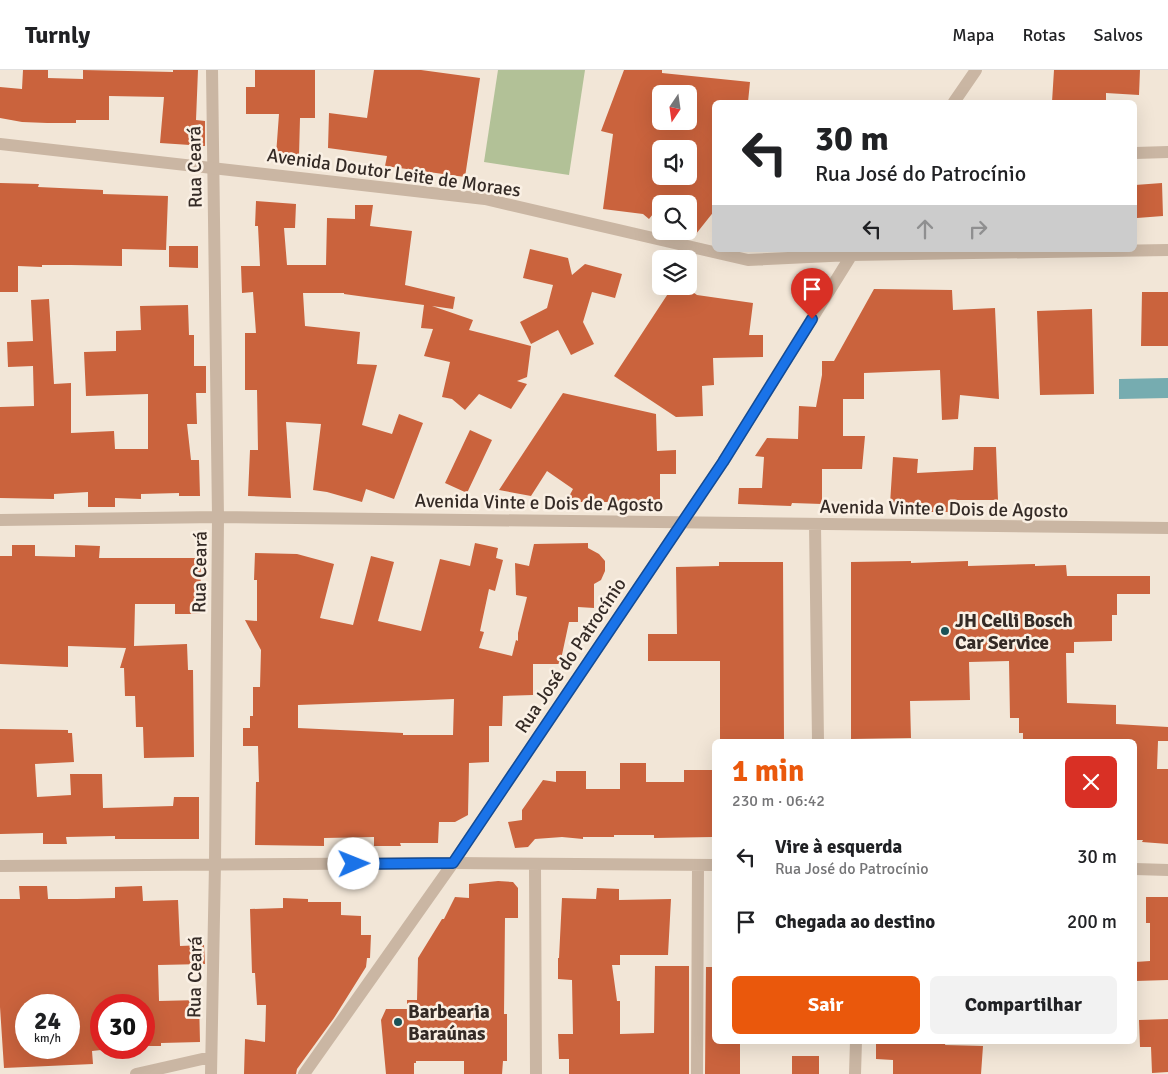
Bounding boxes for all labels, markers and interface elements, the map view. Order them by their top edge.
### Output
text: Turnly [25,20,90,50]
text: Mapa [952,24,995,46]
text: Rotas [1023,24,1066,46]
text: Salvos [1094,24,1143,46]
north arrow [652,85,698,130]
map controls [652,85,697,295]
text: 30 m [815,117,889,160]
icon: left [732,120,797,185]
street label: Rua Ceará [182,126,208,208]
button: sound [652,140,697,185]
street label: Avenida Doutor Leite de Moraes [265,143,522,203]
text: Rua José do Patrocínio [815,160,1026,187]
button: search [652,195,697,240]
icon: left [858,215,886,243]
icon: ahead [911,215,939,243]
icon: right [964,215,992,243]
button: layers [652,250,697,295]
pin [791,268,833,319]
icon: arrive [798,275,826,303]
street label: Avenida Vinte e Dois de Agosto [415,489,664,517]
street label: Avenida Vinte e Dois de Agosto [820,495,1069,523]
street label: Rua Ceará [187,531,213,613]
street label: Rua José do Patrocínio [510,573,632,738]
place label: JH Celli Bosch Car Service [955,609,1073,655]
marker: JH Celli Bosch Car Service [939,625,951,637]
text: 1 min [732,753,804,790]
button: close [1065,756,1117,808]
text: 230 m · 06:42 [732,791,825,811]
text: Vire à esquerda [775,835,902,859]
position arrow [327,837,379,889]
icon: left [732,843,760,871]
text: 30 m [1077,845,1117,869]
text: Rua José do Patrocínio [775,859,929,879]
icon: arrive [732,908,760,936]
text: Chegada ao destino [775,910,935,934]
text: 200 m [1067,910,1117,934]
street label: Rua Ceará [182,936,208,1018]
button: Sair [732,976,920,1034]
button: Compartilhar [930,976,1117,1034]
speed limit sign: 30 [90,994,155,1059]
place label: Barbearia Baraúnas [408,1000,490,1046]
text: 24 [34,1005,61,1036]
marker: Barbearia Baraúnas [392,1016,404,1028]
text: km/h [34,1031,61,1046]

